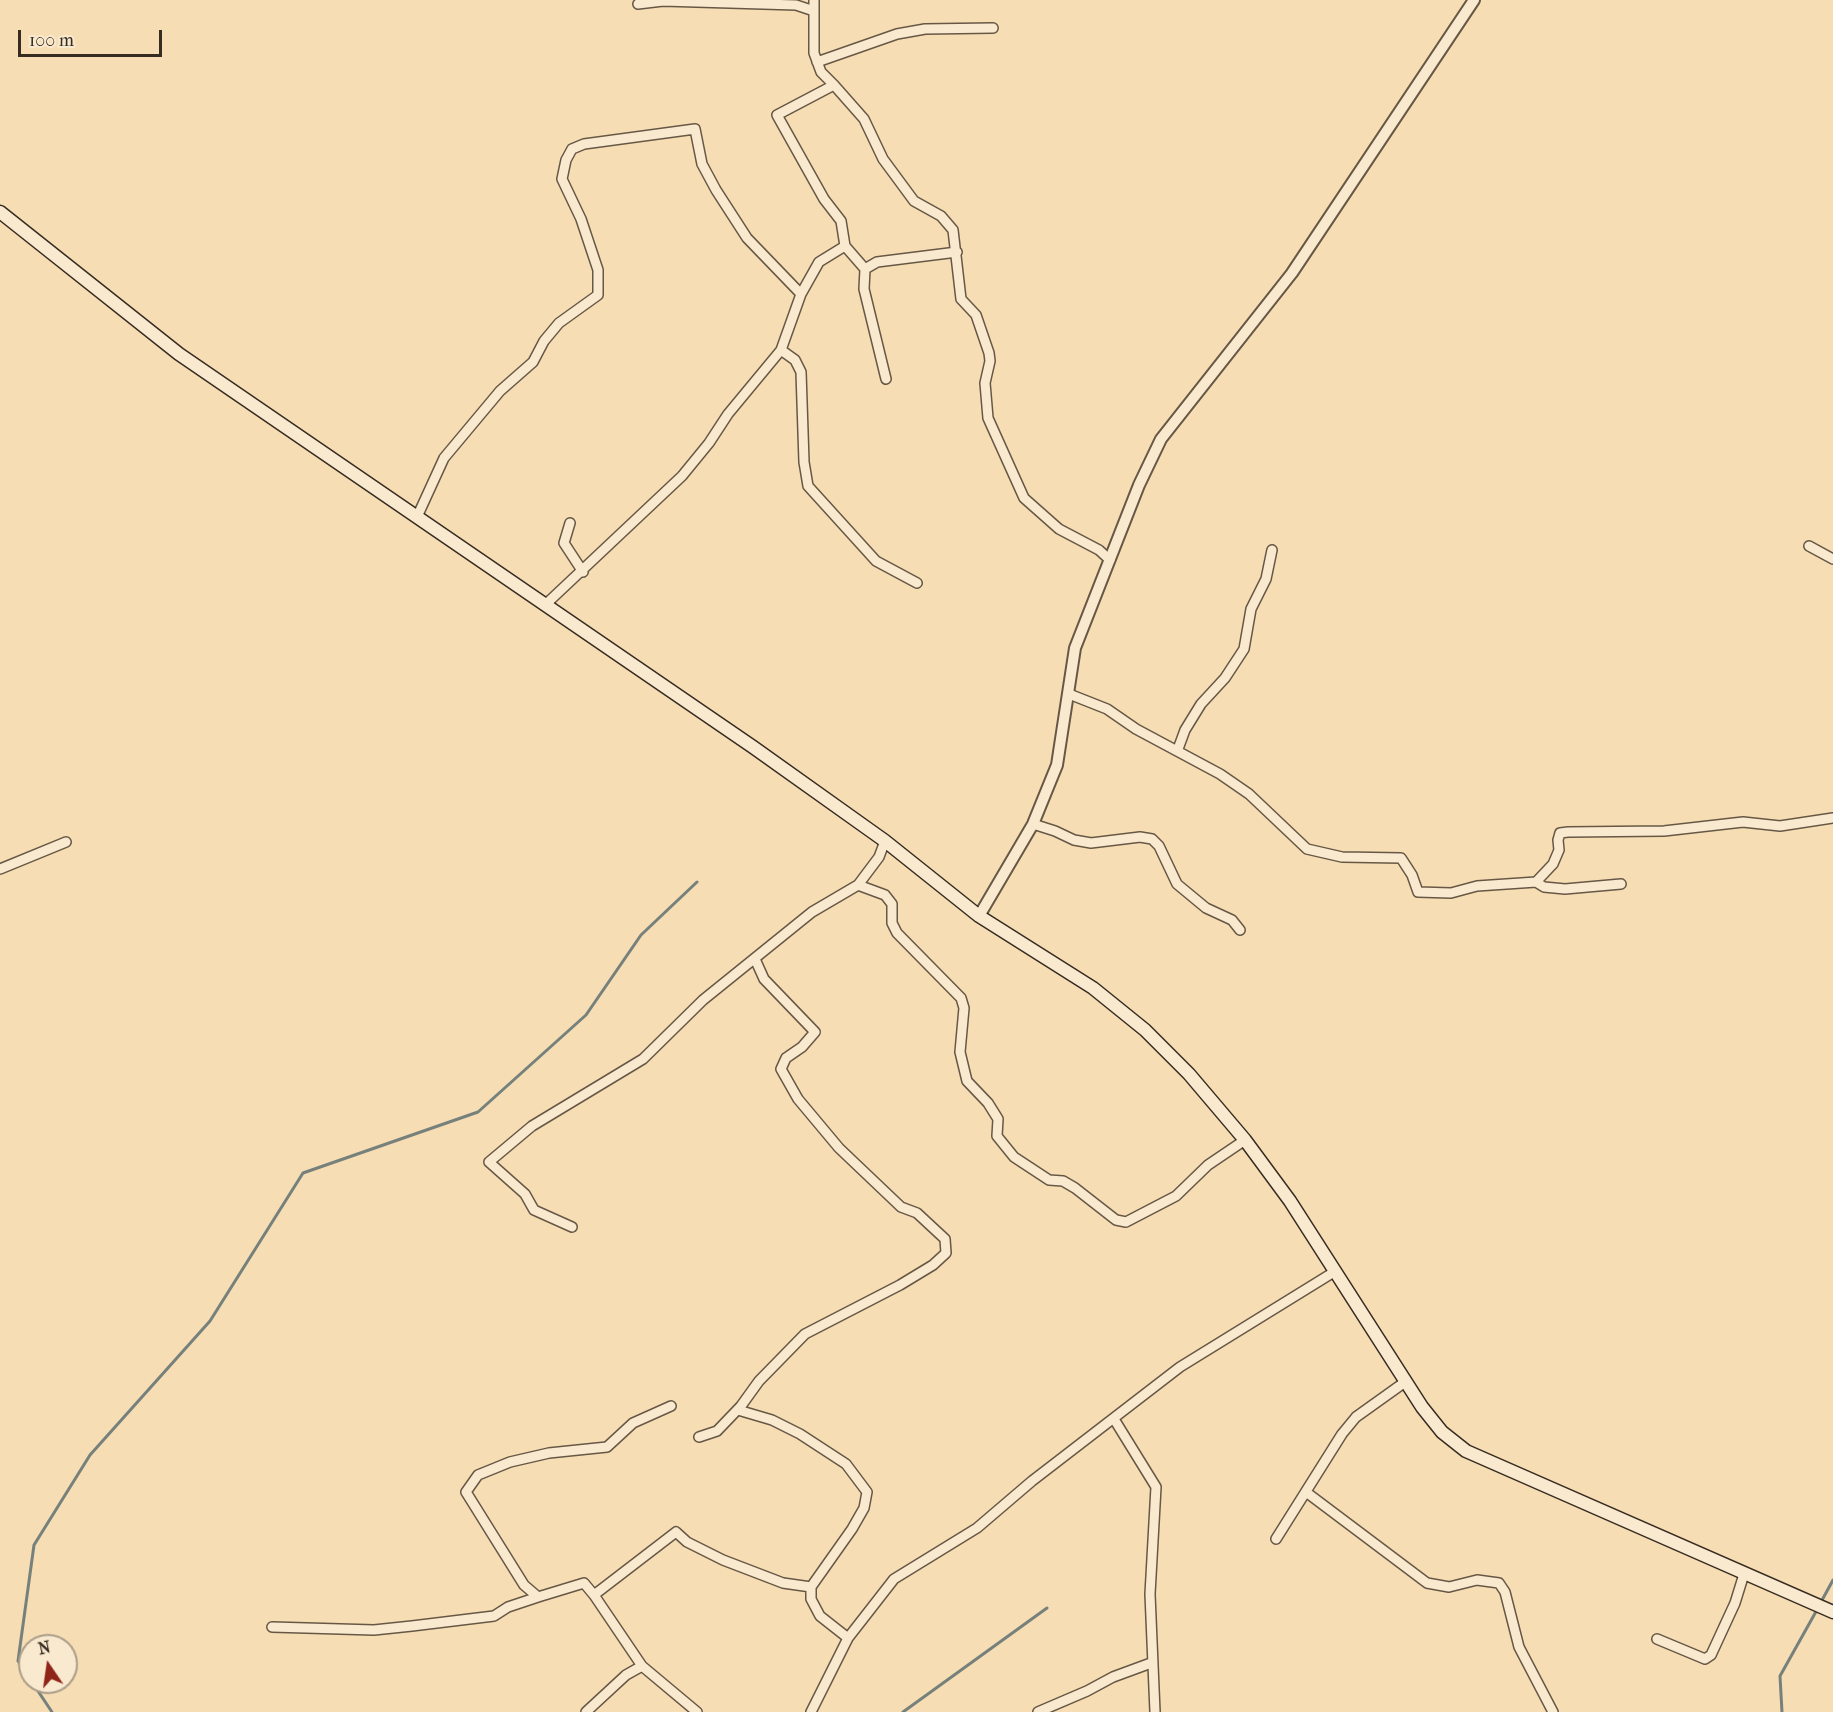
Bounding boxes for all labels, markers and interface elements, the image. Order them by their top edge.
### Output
scale bar [21,18,165,56]
text: 100 m [29,30,74,51]
north arrow [18,1634,78,1694]
text: N [36,1637,52,1659]

